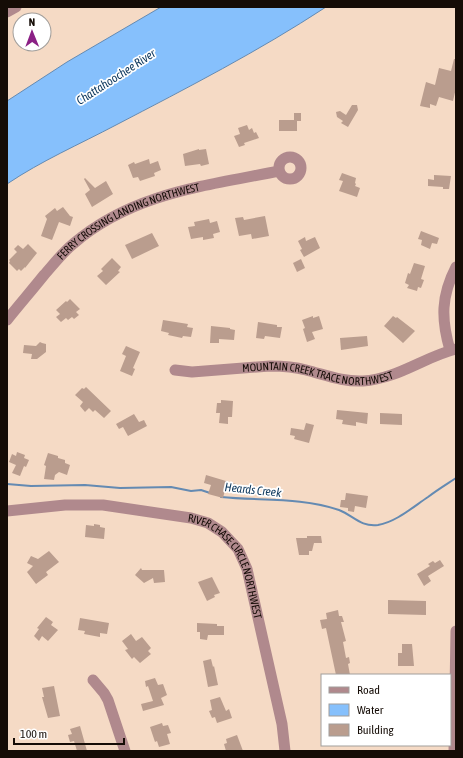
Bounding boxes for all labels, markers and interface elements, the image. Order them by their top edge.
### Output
north arrow [12,12,52,52]
text: N [28,16,35,28]
water label: Chattahoochee River [74,46,159,108]
street label: FERRY CROSSING LANDING NORTHWEST [54,181,201,262]
street label: MOUNTAIN CREEK TRACE NORTHWEST [242,360,395,387]
water label: Heards Creek [224,480,283,500]
street label: RIVER CHASE CIRCLE NORTHWEST [187,512,264,620]
legend [321,674,451,746]
text: Road [357,683,380,697]
text: Water [357,703,384,717]
scale bar [14,720,124,746]
text: Building [357,723,395,737]
text: 100 m [20,727,47,741]

